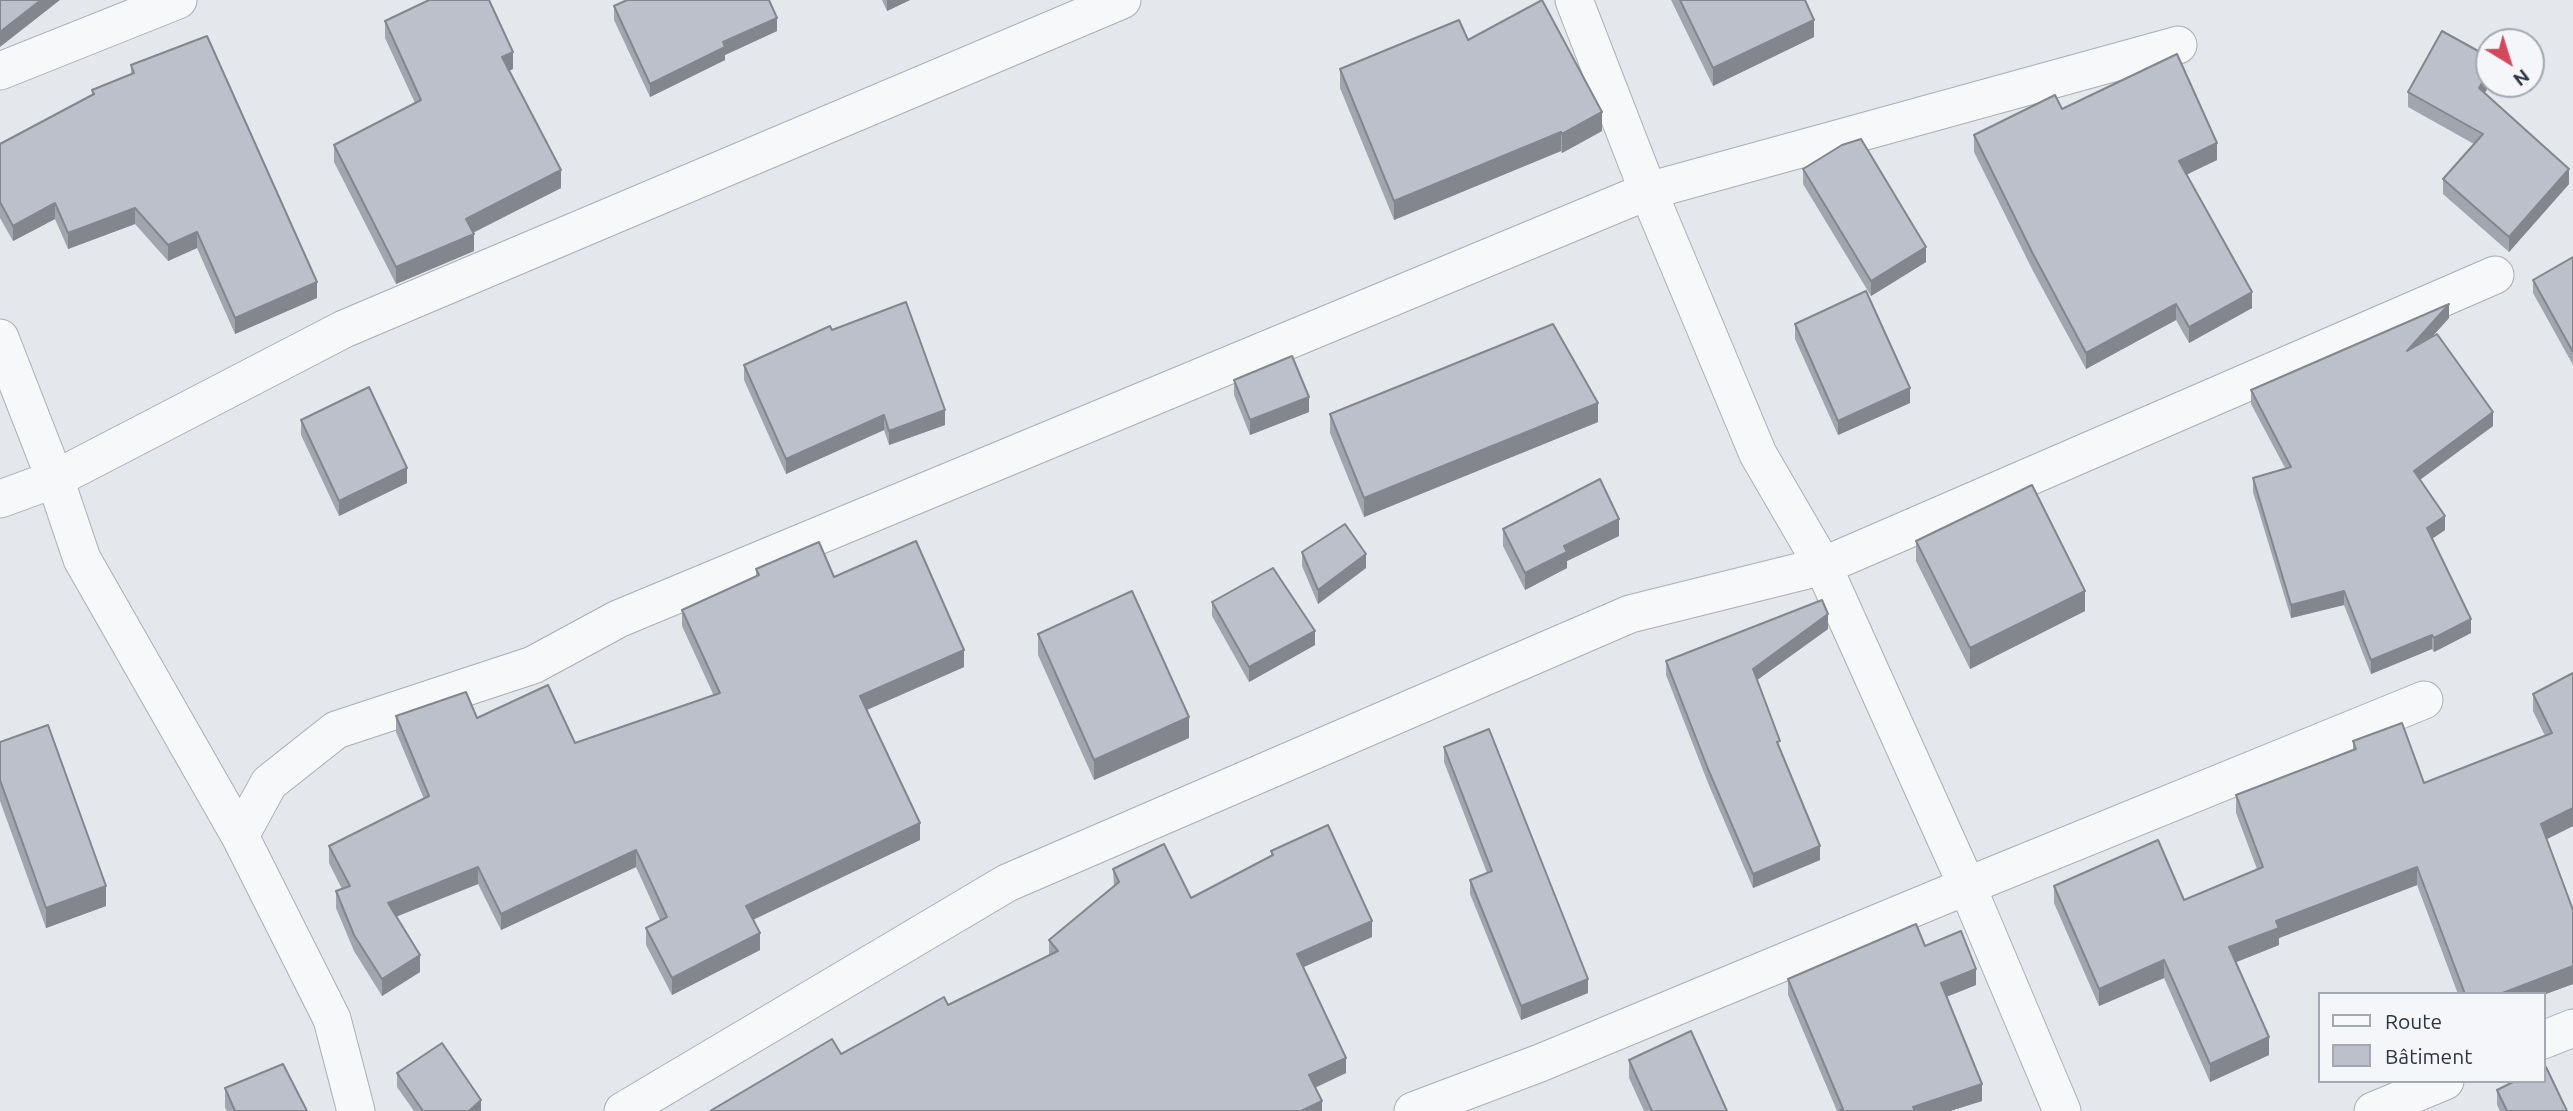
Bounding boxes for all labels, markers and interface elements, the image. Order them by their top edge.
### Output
north arrow [2475,28,2545,98]
text: N [2509,65,2534,91]
legend [2318,992,2545,1083]
text: Route [2385,1009,2442,1033]
text: Bâtiment [2385,1044,2472,1068]

